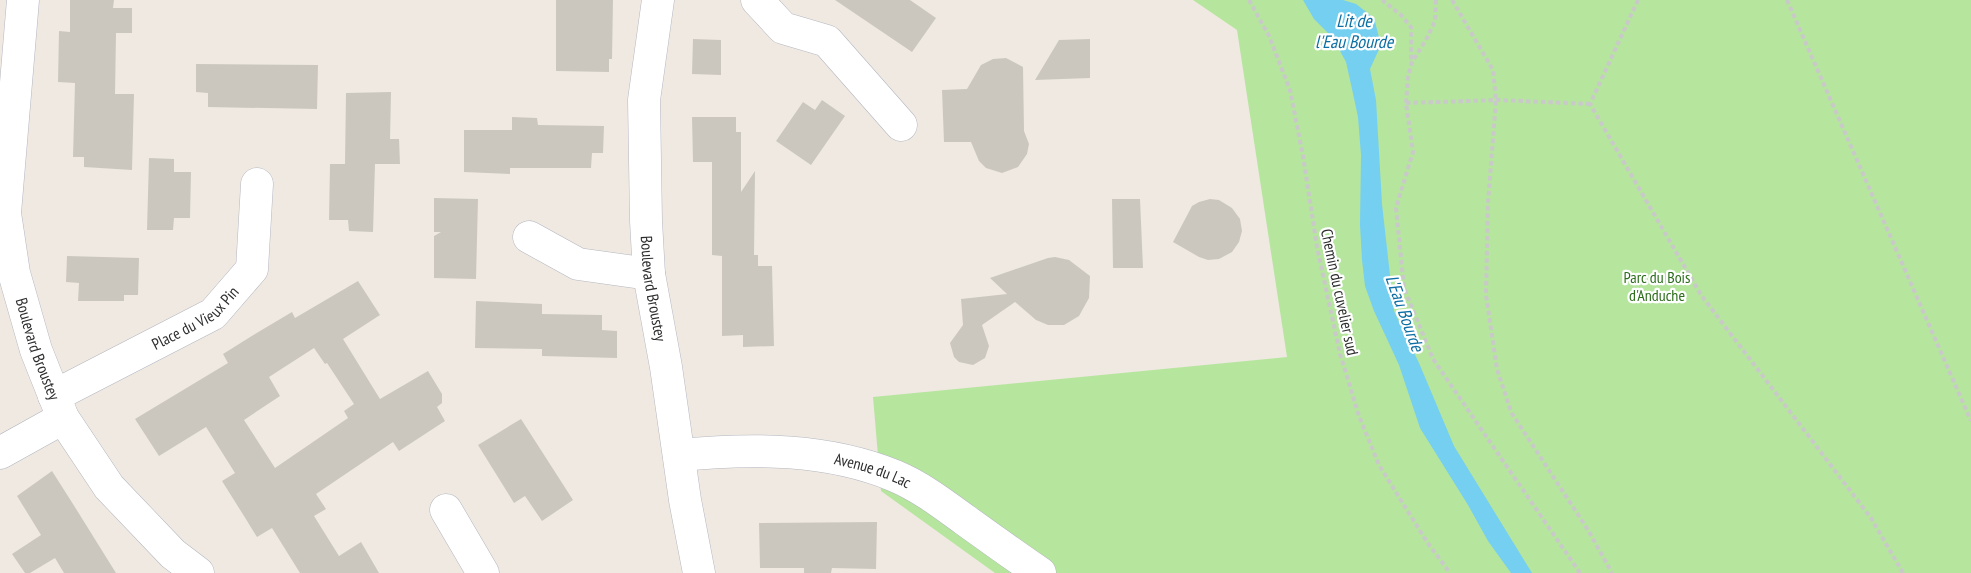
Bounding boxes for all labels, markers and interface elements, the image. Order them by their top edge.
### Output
water label: Lit de l'Eau Bourde [1315,9,1395,53]
street label: Chemin du cuvelier sud [1317,227,1363,357]
street label: Boulevard Broustey [637,235,671,343]
park label: Parc du Bois d'Anduche [1624,267,1690,305]
water label: L'Eau Bourde [1381,272,1430,356]
street label: Place du Vieux Pin [148,282,243,354]
street label: Boulevard Broustey [12,295,65,403]
street label: Avenue du Lac [833,448,915,492]

